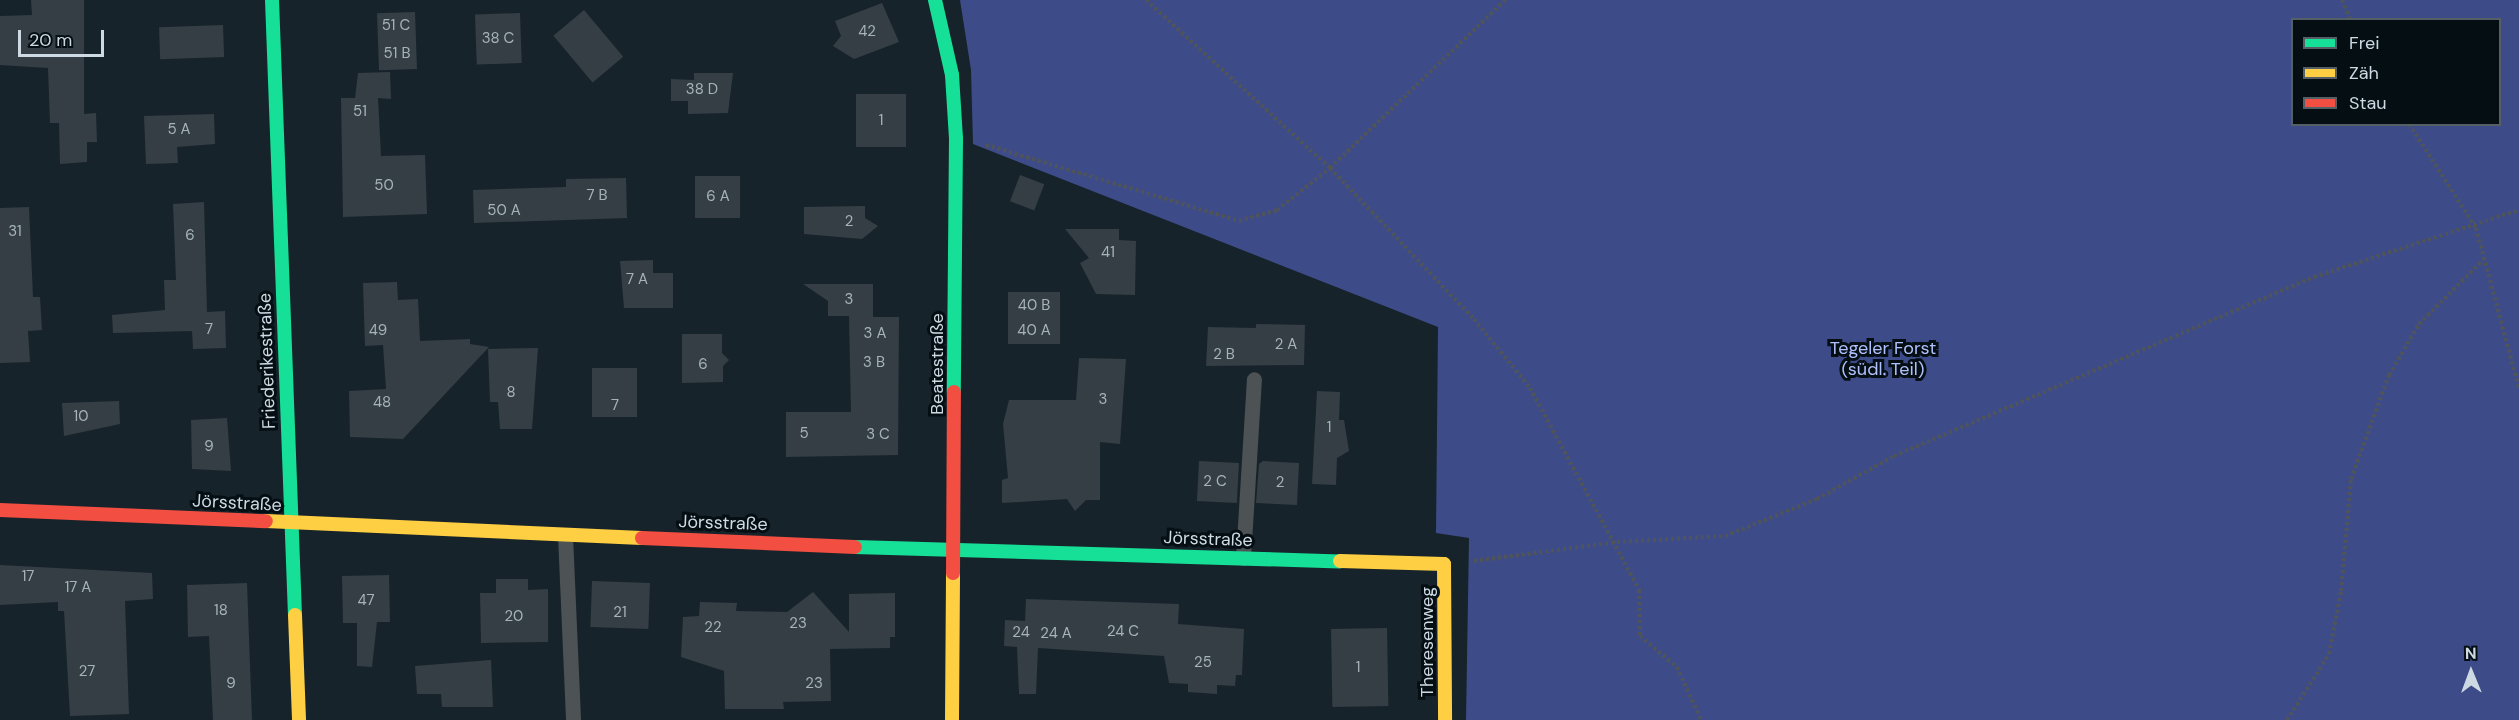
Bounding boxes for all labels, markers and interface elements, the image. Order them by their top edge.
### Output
house number: 51 C [382,17,410,35]
scale bar [21,18,106,56]
legend [2291,18,2501,126]
house number: 42 [858,23,876,41]
text: 20 m [29,28,72,52]
house number: 38 C [482,30,514,48]
text: Frei [2349,31,2380,55]
house number: 51 B [384,45,410,63]
text: Zäh [2349,61,2379,85]
house number: 38 D [686,81,718,99]
text: Stau [2349,91,2387,115]
house number: 51 [353,103,367,121]
house number: 1 [879,112,883,130]
house number: 5 A [167,121,191,139]
house number: 50 [374,177,394,195]
house number: 7 B [586,187,608,205]
house number: 6 A [706,188,730,206]
house number: 50 A [487,202,521,220]
house number: 2 [845,213,853,231]
house number: 31 [8,223,22,241]
house number: 6 [185,227,195,245]
house number: 41 [1101,244,1115,262]
house number: 7 A [626,271,648,289]
house number: 3 [845,291,853,309]
street label: Friederikestraße [254,293,280,429]
house number: 40 B [1018,297,1050,315]
street label: Beatestraße [926,313,948,415]
house number: 7 [205,321,213,339]
house number: 49 [369,322,387,340]
house number: 40 A [1017,322,1051,340]
house number: 3 A [864,325,886,343]
house number: 2 A [1275,336,1297,354]
park label: Tegeler Forst (südl. Teil) [1830,338,1936,380]
house number: 2 B [1213,346,1235,364]
house number: 3 B [863,354,885,372]
house number: 6 [698,356,708,374]
house number: 8 [506,384,516,402]
house number: 3 [1099,391,1107,409]
house number: 48 [373,394,391,412]
house number: 7 [611,397,619,415]
house number: 10 [74,408,88,426]
house number: 1 [1327,419,1331,437]
house number: 5 [799,425,809,443]
house number: 3 C [866,426,890,444]
house number: 9 [204,438,214,456]
house number: 2 C [1203,473,1227,491]
house number: 2 [1276,474,1284,492]
street label: Jörsstraße [192,490,282,516]
street label: Jörsstraße [678,511,768,535]
street label: Jörsstraße [1163,527,1253,551]
house number: 17 [22,568,34,586]
house number: 17 A [65,579,91,597]
street label: Theresenweg [1416,587,1438,697]
house number: 47 [357,592,375,610]
house number: 18 [214,602,228,620]
house number: 21 [613,604,627,622]
house number: 20 [505,608,523,626]
house number: 23 [789,615,807,633]
house number: 22 [704,619,722,637]
house number: 24 C [1107,623,1139,641]
house number: 24 [1012,624,1030,642]
house number: 24 A [1040,625,1072,643]
north arrow [2441,642,2501,702]
text: N [2465,643,2477,664]
house number: 25 [1194,654,1212,672]
house number: 1 [1356,659,1360,677]
house number: 27 [79,663,95,681]
house number: 9 [226,675,236,693]
house number: 23 [805,675,823,693]

